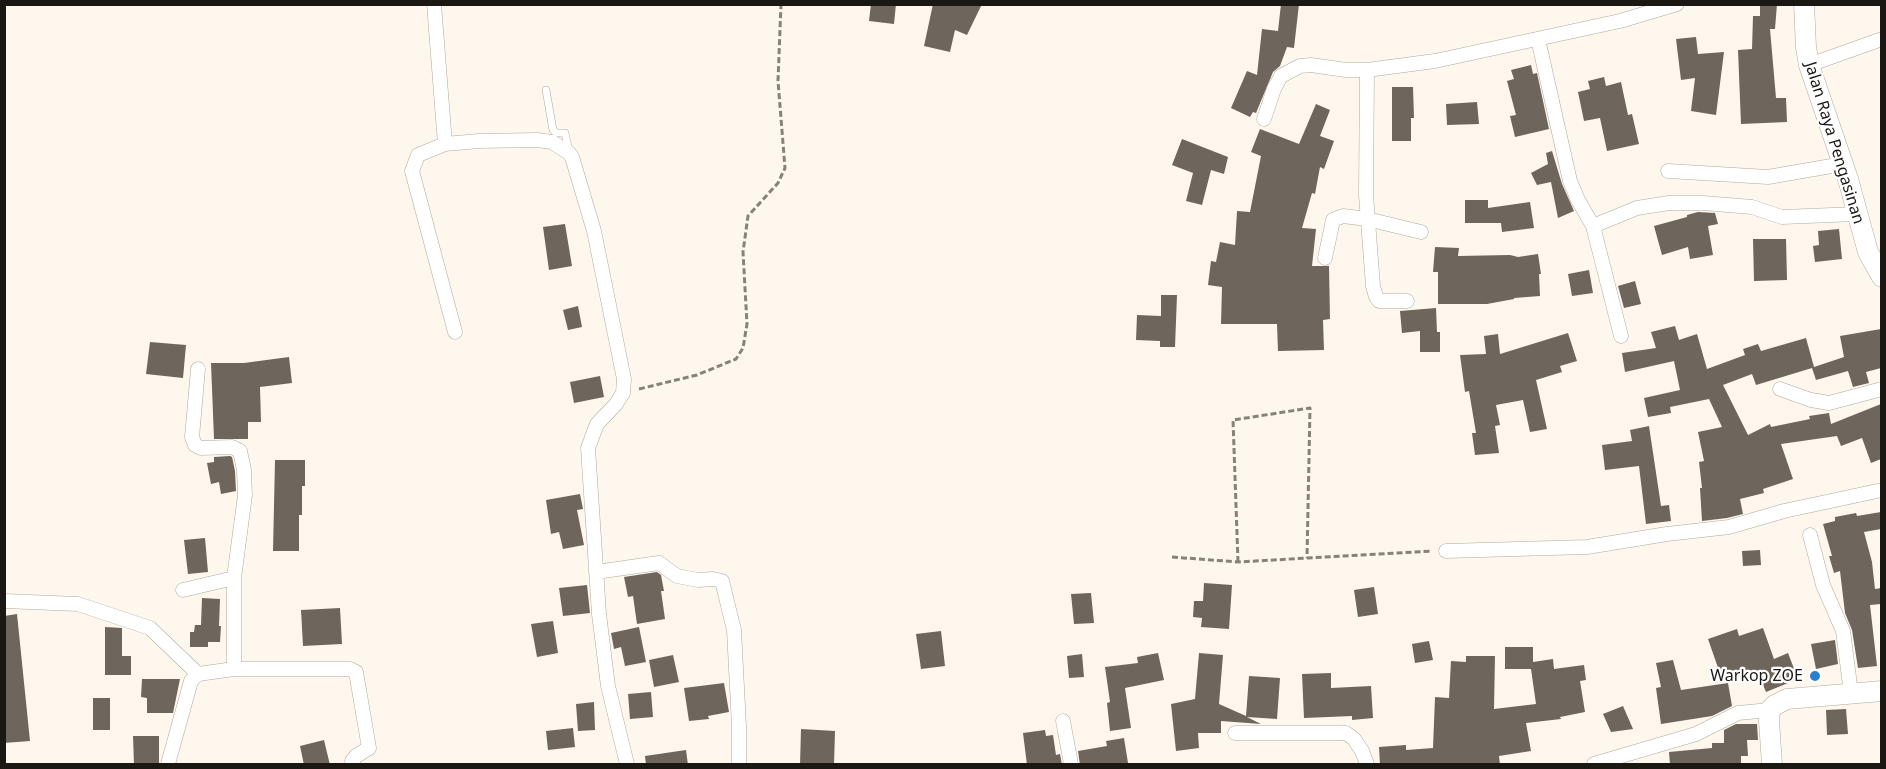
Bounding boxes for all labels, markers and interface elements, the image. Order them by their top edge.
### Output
street label: Jalan Raya Pengasinan [1800,60,1868,226]
place label: Warkop ZOE [1710,666,1803,686]
marker: Warkop ZOE [1808,669,1822,683]

